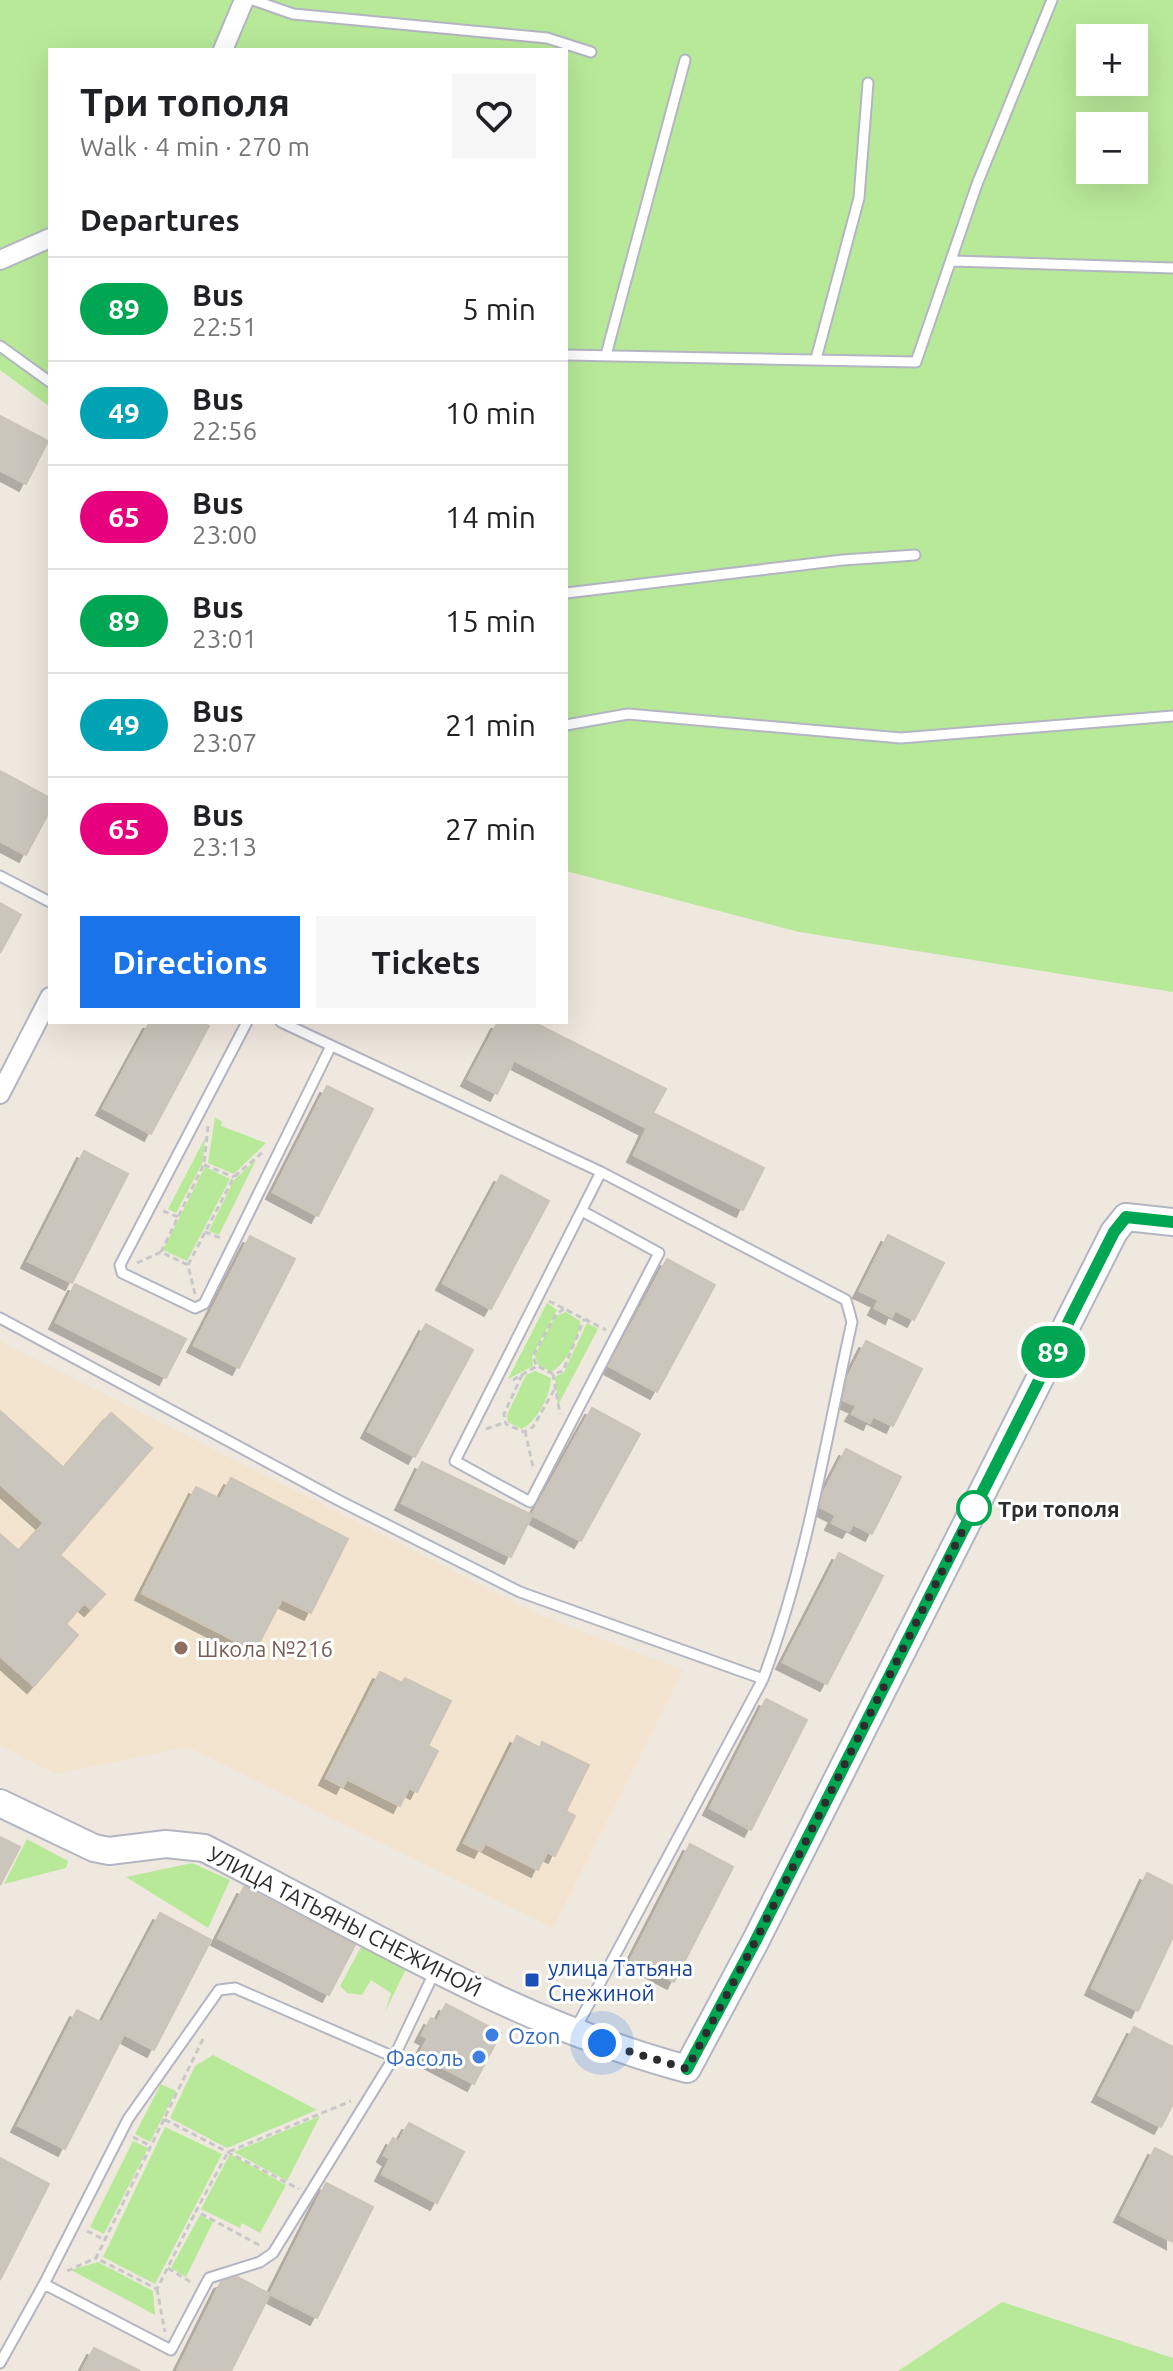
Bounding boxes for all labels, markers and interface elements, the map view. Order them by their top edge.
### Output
map controls [1076,24,1148,184]
button: + [1076,24,1148,96]
button: heart [452,74,536,158]
text: Три тополя [80,81,290,123]
button: − [1076,112,1148,184]
text: Walk · 4 min · 270 m [80,132,310,161]
text: Departures [80,203,240,237]
text: Bus [192,278,244,312]
text: 5 min [462,292,536,326]
text: 89 [108,293,140,324]
text: 22:51 [192,312,257,341]
text: Bus [192,382,244,416]
text: 10 min [445,396,536,430]
text: 49 [108,397,140,428]
text: 22:56 [192,416,257,445]
text: Bus [192,486,244,520]
text: 14 min [445,500,536,534]
text: 65 [108,501,140,532]
text: 23:00 [192,520,257,549]
text: Bus [192,590,244,624]
text: 15 min [445,604,536,638]
text: 89 [108,605,140,636]
text: 23:01 [192,624,257,653]
text: Bus [192,694,244,728]
text: 21 min [445,708,536,742]
text: 49 [108,709,140,740]
text: 23:07 [192,728,257,757]
text: Bus [192,798,244,832]
text: 27 min [445,812,536,846]
text: 65 [108,813,140,844]
text: 23:13 [192,832,257,861]
button: Directions [80,916,300,1008]
button: Tickets [316,916,536,1008]
line badge: 89 [1017,1326,1089,1378]
text: 89 [1037,1336,1069,1367]
marker: Три тополя [957,1491,991,1525]
place label: Три тополя [998,1496,1120,1521]
place label: Школа №216 [197,1636,333,1661]
marker: Школа №216 [172,1639,190,1657]
street label: УЛИЦА ТАТЬЯНЫ СНЕЖИНОЙ [204,1841,486,2001]
place label: улица Татьяна Снежиной [548,1955,693,2005]
marker: улица Татьяна Снежиной [523,1971,541,1989]
place label: Ozon [508,2023,560,2048]
your location [582,2023,622,2063]
marker: Ozon [483,2026,501,2044]
place label: Фасоль [386,2045,463,2070]
marker: Фасоль [470,2048,488,2066]

